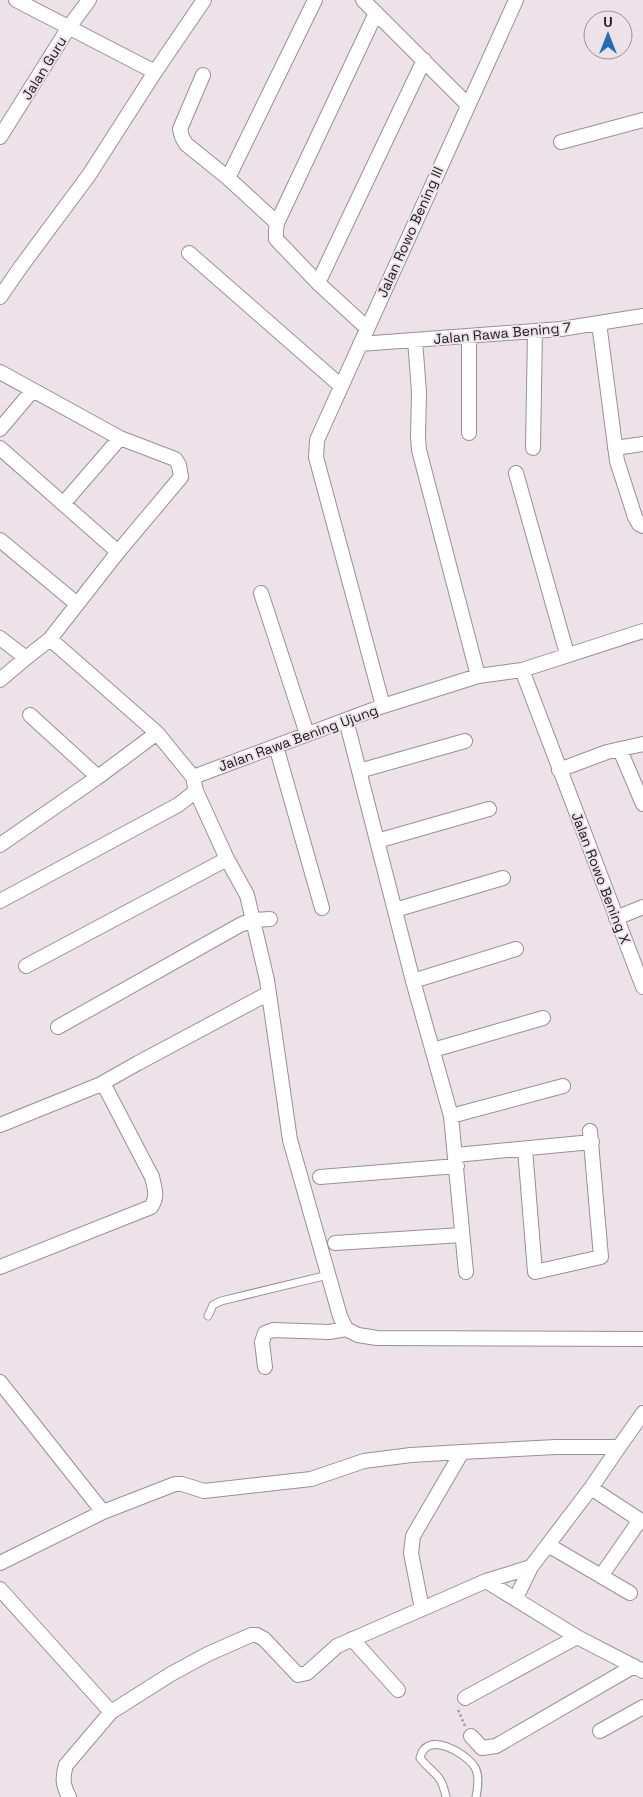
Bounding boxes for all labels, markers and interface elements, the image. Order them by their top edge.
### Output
north arrow [583,10,633,60]
text: U [603,13,613,31]
street label: Jalan Guru [17,33,71,103]
street label: Jalan Rowo Bening lll [373,164,447,300]
street label: Jalan Rawa Bening 7 [433,318,572,348]
street label: Jalan Rawa Bening Ujung [216,701,380,775]
street label: Jalan Rowo Bening X [568,809,635,947]

